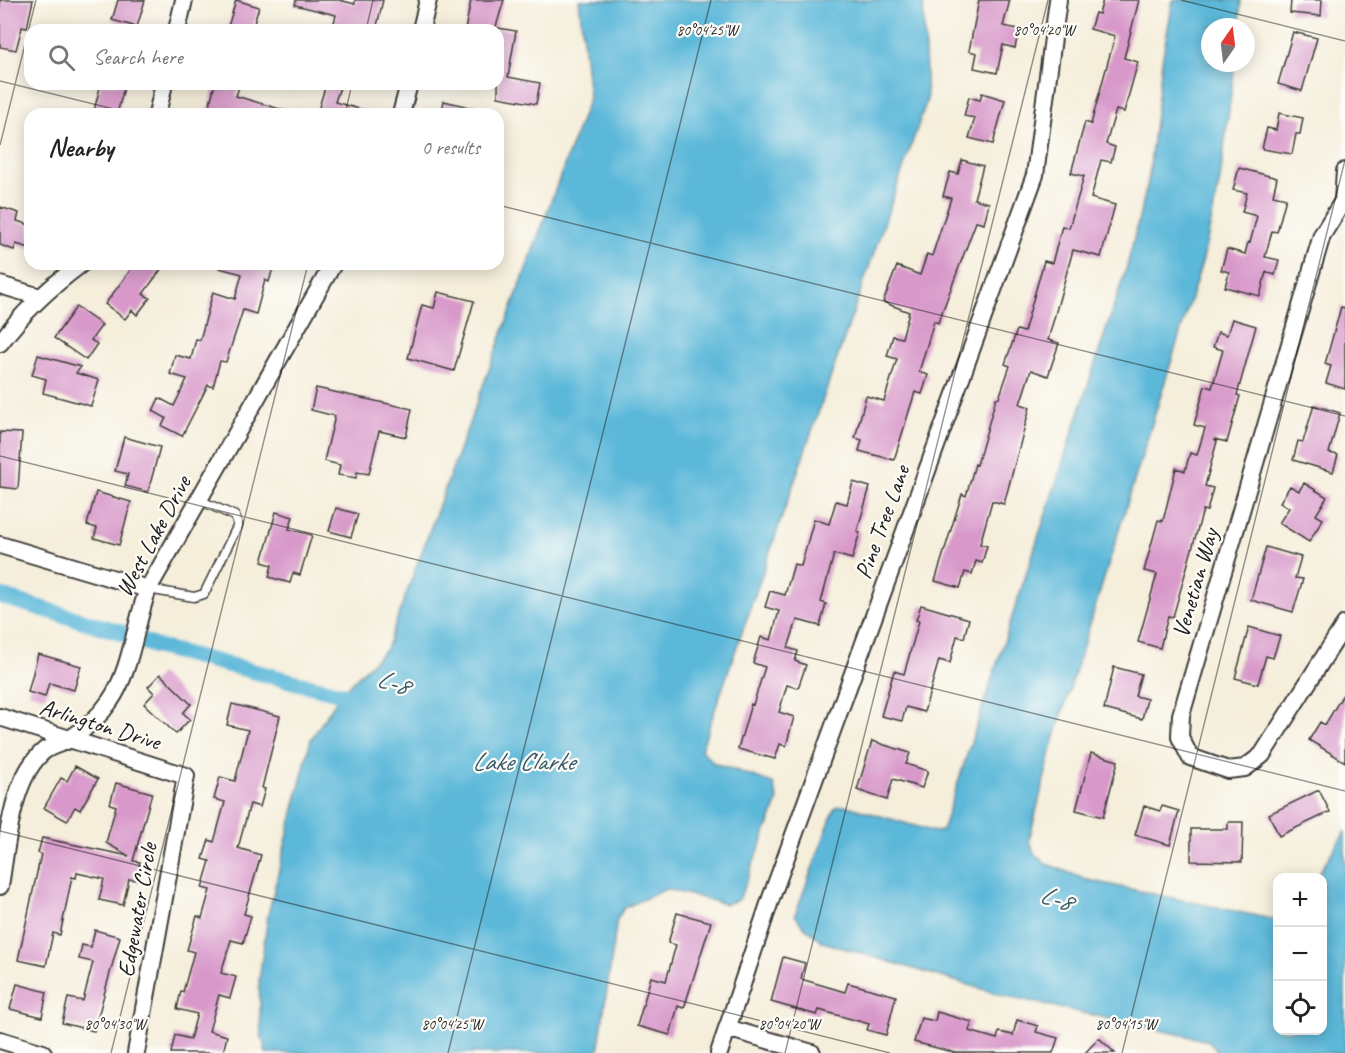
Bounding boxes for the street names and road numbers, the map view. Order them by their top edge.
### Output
street label: Pine Tree Lane [848,459,917,583]
street label: West Lake Drive [109,469,198,601]
street label: Venetian Way [1165,523,1225,641]
street label: Arlington Drive [36,691,166,757]
street label: Edgewater Circle [110,839,164,979]

